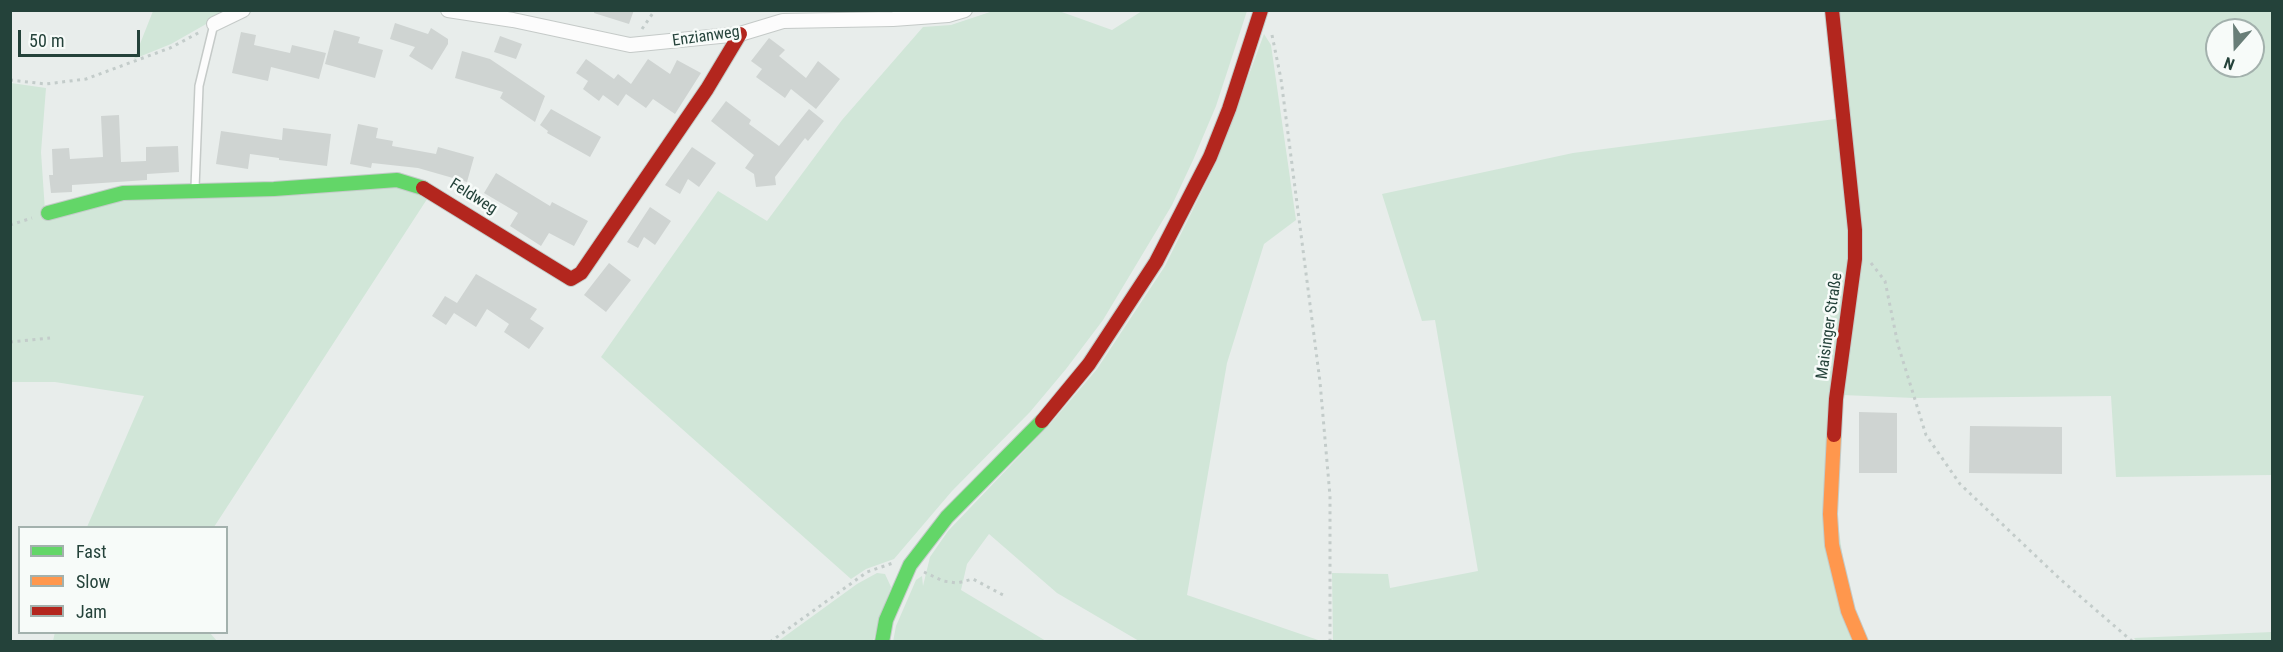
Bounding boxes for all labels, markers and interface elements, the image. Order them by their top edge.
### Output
scale bar [21,18,142,56]
north arrow [2205,18,2265,78]
street label: Enzianweg [671,23,741,51]
text: 50 m [29,30,64,51]
text: N [2222,53,2237,74]
street label: Feldweg [446,175,500,219]
street label: Maisinger Straße [1813,272,1847,380]
legend [18,526,228,634]
text: Fast [76,541,107,562]
text: Slow [76,571,110,592]
text: Jam [76,601,107,622]

